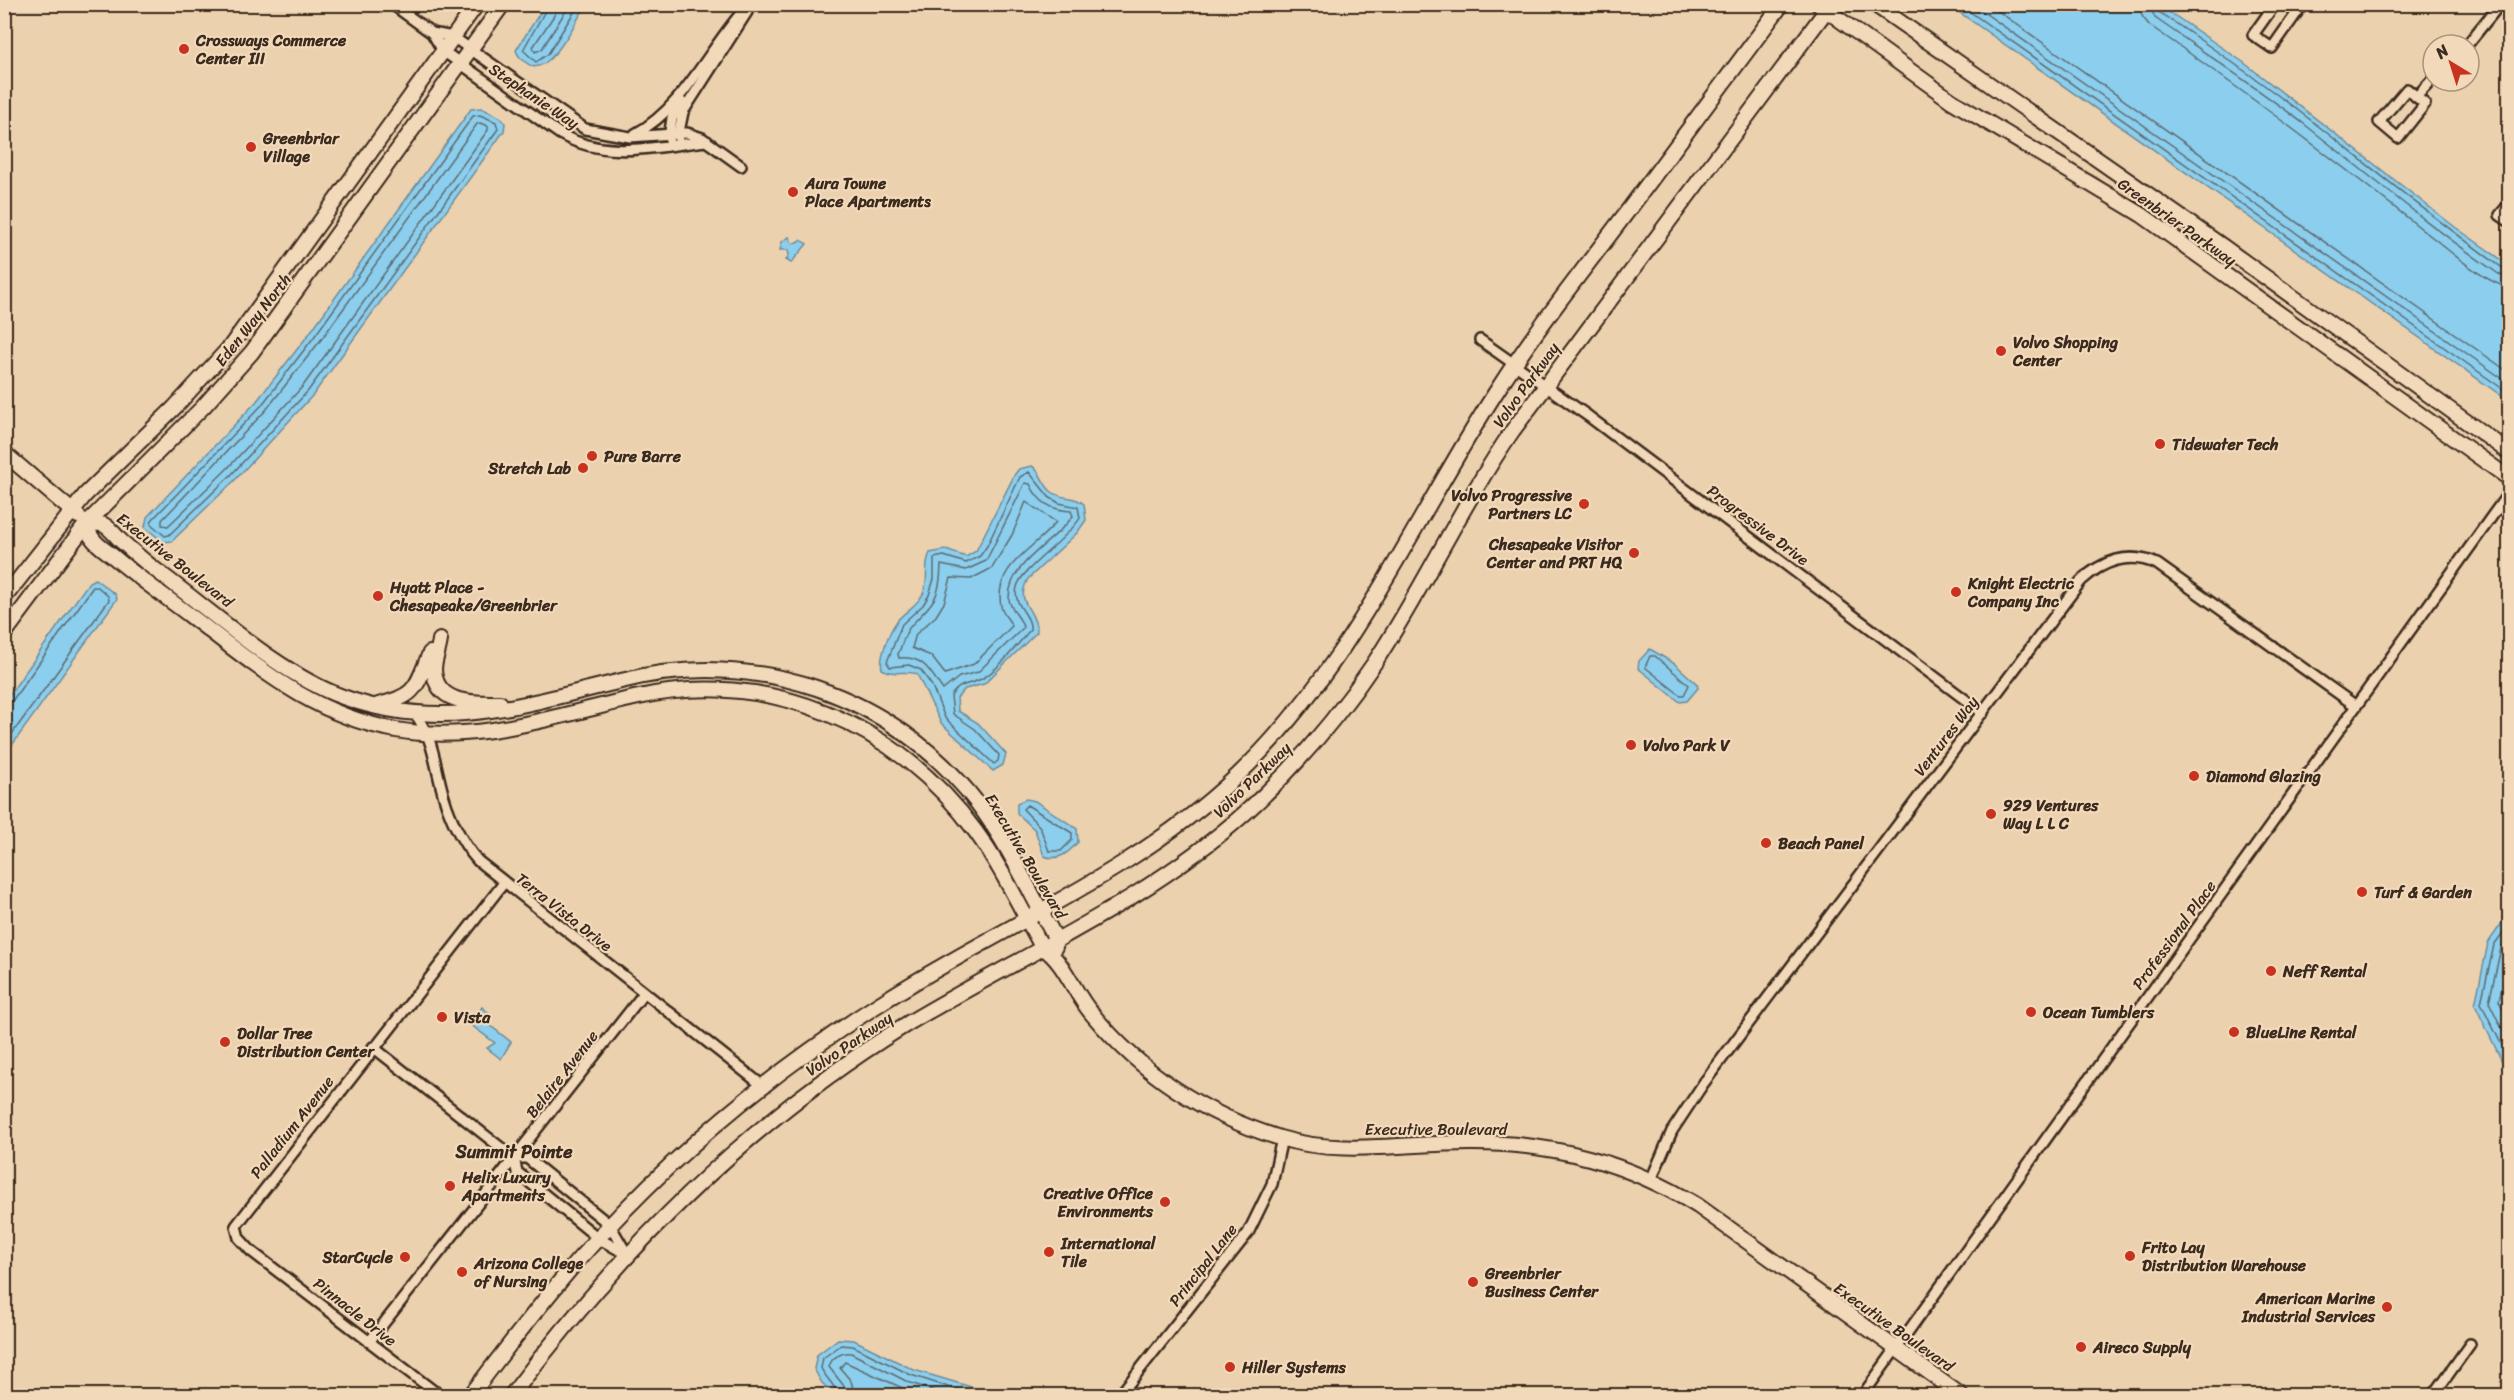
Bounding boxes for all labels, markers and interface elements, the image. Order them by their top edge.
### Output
place label: Crossways Commerce Center III [195,26,347,73]
north arrow [2421,33,2481,93]
text: N [2428,36,2456,67]
marker: Crossways Commerce Center III [177,42,191,56]
street label: Stephanie Way [483,55,586,138]
place label: Greenbriar Village [262,124,340,171]
marker: Greenbriar Village [244,140,258,154]
place label: Aura Towne Place Apartments [804,169,931,216]
street label: Greenbrier Parkway [2111,170,2243,275]
marker: Aura Towne Place Apartments [786,185,800,199]
street label: Eden Way North [207,267,299,373]
place label: Volvo Shopping Center [2012,328,2119,375]
street label: Volvo Parkway [1485,335,1568,434]
marker: Volvo Shopping Center [1994,344,2008,358]
place label: Tidewater Tech [2172,430,2279,459]
marker: Tidewater Tech [2153,437,2167,451]
place label: Pure Barre [604,442,682,471]
marker: Pure Barre [585,449,599,463]
place label: Stretch Lab [487,454,571,483]
marker: Stretch Lab [576,461,590,475]
street label: Progressive Drive [1701,477,1816,573]
place label: Volvo Progressive Partners LC [1451,481,1572,528]
marker: Volvo Progressive Partners LC [1577,497,1591,511]
street label: Executive Boulevard [110,505,241,616]
place label: Chesapeake Visitor Center and PRT HQ [1486,530,1623,577]
marker: Chesapeake Visitor Center and PRT HQ [1627,546,1641,560]
place label: Knight Electric Company Inc [1967,569,2075,616]
place label: Hyatt Place - Chesapeake/Greenbrier [389,573,558,620]
marker: Knight Electric Company Inc [1949,585,1963,599]
marker: Hyatt Place - Chesapeake/Greenbrier [371,589,385,603]
street label: Ventures Way [1906,689,1987,783]
place label: Volvo Park V [1643,731,1731,760]
street label: Volvo Parkway [1206,734,1299,825]
marker: Volvo Park V [1624,738,1638,752]
place label: Diamond Glazing [2206,762,2322,791]
marker: Diamond Glazing [2187,769,2201,783]
street label: Executive Boulevard [977,787,1076,926]
place label: 929 Ventures Way L L C [2003,791,2099,838]
marker: 929 Ventures Way L L C [1984,807,1998,821]
place label: Beach Panel [1778,829,1865,858]
marker: Beach Panel [1759,836,1773,850]
street label: Terra Vista Drive [509,865,619,959]
street label: Professional Place [2124,874,2224,996]
place label: Turf & Garden [2374,878,2472,907]
marker: Turf & Garden [2355,885,2369,899]
place label: Neff Rental [2282,957,2368,986]
marker: Neff Rental [2264,964,2278,978]
place label: Ocean Tumblers [2042,998,2155,1027]
place label: Vista [454,1003,491,1032]
street label: Volvo Parkway [799,1003,899,1084]
marker: Ocean Tumblers [2024,1005,2038,1019]
marker: Vista [435,1010,449,1024]
place label: BlueLine Rental [2246,1018,2358,1047]
place label: Dollar Tree Distribution Center [237,1019,376,1066]
street label: Belaire Avenue [518,1023,606,1125]
marker: BlueLine Rental [2227,1025,2241,1039]
marker: Dollar Tree Distribution Center [218,1035,232,1049]
street label: Palladium Avenue [242,1069,342,1185]
street label: Executive Boulevard [1365,1115,1509,1144]
district label: Summit Pointe [454,1136,573,1168]
place label: Helix Luxury Apartments [461,1163,551,1210]
marker: Helix Luxury Apartments [443,1179,457,1193]
place label: Creative Office Environments [1043,1179,1154,1226]
marker: Creative Office Environments [1158,1195,1172,1209]
street label: Principal Lane [1161,1217,1245,1313]
place label: International Tile [1060,1229,1157,1276]
place label: Frito Lay Distribution Warehouse [2141,1233,2307,1280]
place label: StarCycle [321,1243,394,1272]
marker: International Tile [1042,1245,1056,1259]
place label: Arizona College of Nursing [473,1249,584,1296]
marker: Frito Lay Distribution Warehouse [2123,1249,2137,1263]
marker: StarCycle [398,1250,412,1264]
place label: Greenbrier Business Center [1484,1259,1599,1306]
marker: Arizona College of Nursing [455,1265,469,1279]
street label: Pinnacle Drive [307,1270,403,1354]
street label: Executive Boulevard [1827,1274,1962,1381]
marker: Greenbrier Business Center [1466,1275,1480,1289]
place label: American Marine Industrial Services [2241,1284,2376,1331]
marker: American Marine Industrial Services [2380,1300,2394,1314]
place label: Aireco Supply [2092,1333,2192,1362]
marker: Aireco Supply [2074,1340,2088,1354]
place label: Hiller Systems [1241,1353,1346,1382]
marker: Hiller Systems [1223,1360,1237,1374]

